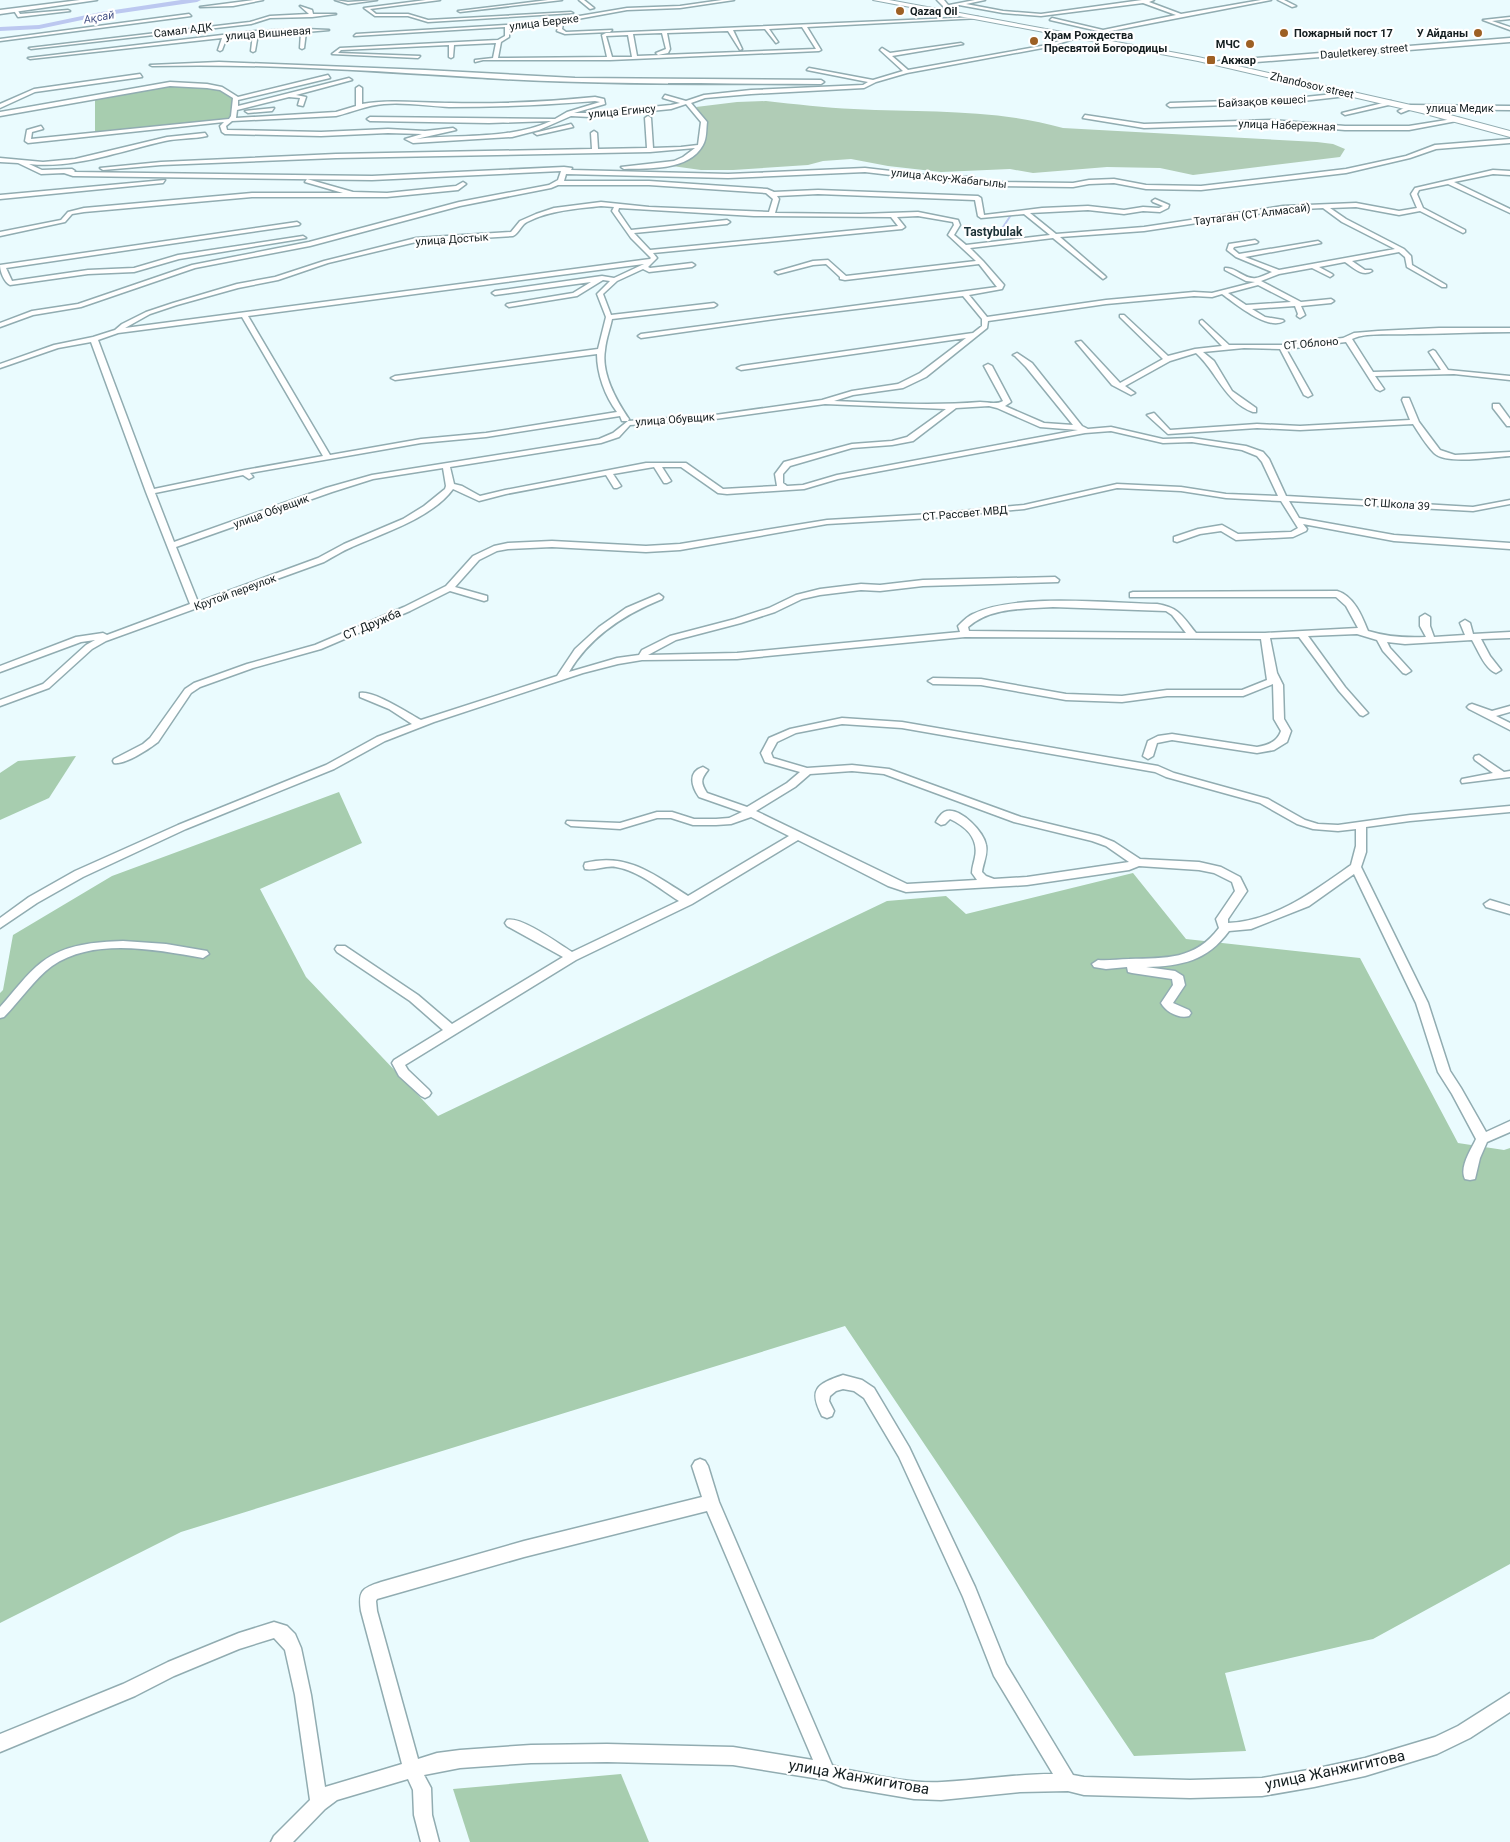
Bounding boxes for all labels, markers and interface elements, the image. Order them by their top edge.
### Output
marker: Qazaq Oil [894,5,906,17]
place label: Qazaq Oil [910,5,957,18]
water label: Ақсай [82,8,115,27]
street label: улица Береке [509,12,579,33]
street label: Самал АДК [153,20,214,41]
street label: улица Вишневая [225,24,311,43]
marker: Пожарный пост 17 [1278,27,1290,39]
place label: Пожарный пост 17 [1294,27,1393,40]
place label: У Айданы [1417,27,1468,40]
marker: У Айданы [1472,27,1484,39]
place label: Храм Рождества Пресвятой Богородицы [1044,29,1167,55]
marker: Храм Рождества Пресвятой Богородицы [1028,35,1040,47]
place label: МЧС [1216,38,1240,51]
marker: МЧС [1244,38,1256,50]
street label: Dauletkerey street [1320,41,1409,62]
marker: Акжар [1205,54,1217,66]
place label: Акжар [1221,54,1256,67]
street label: Zhandosov street [1269,70,1355,102]
street label: Байзақов көшесі [1218,93,1306,110]
street label: улица Егинсу [588,102,657,121]
street label: улица Медик [1426,102,1494,115]
street label: улица Набережная [1238,117,1336,134]
street label: улица Аксу-Жабагылы [891,166,1007,191]
street label: Таутаган (СТ Алмасай) [1193,201,1311,228]
district label: Tastybulak [964,225,1023,239]
street label: улица Достык [415,230,489,249]
street label: СТ Облоно [1283,335,1339,352]
street label: улица Обувщик [635,410,715,429]
street label: улица Обувщик [232,492,311,531]
street label: СТ Школа 39 [1364,496,1430,513]
street label: СТ Рассвет МВД [922,503,1008,524]
street label: Крутой переулок [192,572,278,613]
street label: СТ Дружба [341,606,403,642]
street label: улица Жанжигитова [1263,1746,1407,1794]
street label: улица Жанжигитова [787,1756,931,1798]

